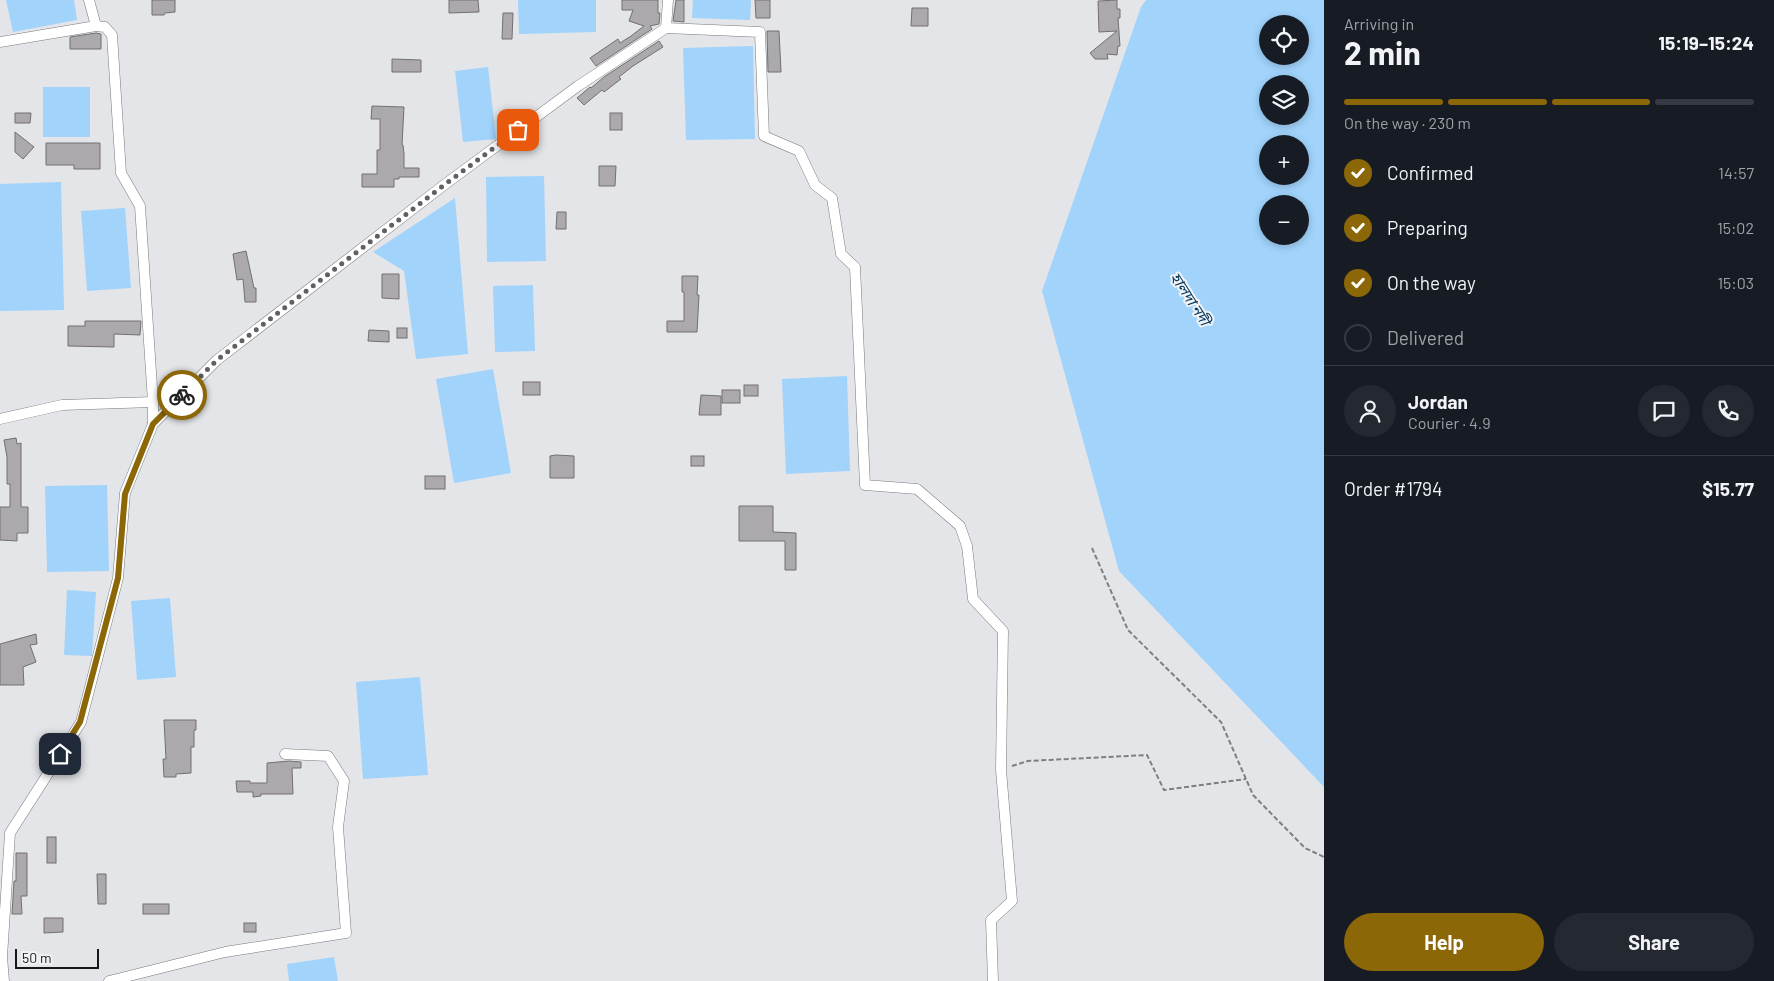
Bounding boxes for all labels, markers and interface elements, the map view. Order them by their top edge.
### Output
text: Arriving in [1344,14,1414,33]
map controls [1259,15,1309,245]
button: locate [1259,15,1309,65]
text: 15:19–15:24 [1658,31,1754,54]
text: 2 min [1344,33,1421,71]
button: layers [1259,75,1309,125]
pin [497,109,539,151]
text: On the way · 230 m [1344,113,1471,132]
icon: bag [504,116,532,144]
button: + [1259,135,1309,185]
icon: check [1344,159,1372,187]
text: Confirmed [1387,161,1474,184]
text: 14:57 [1718,163,1754,182]
button: − [1259,195,1309,245]
icon: check [1344,214,1372,242]
text: Preparing [1387,216,1468,239]
text: 15:02 [1717,218,1754,237]
water label: হালদা নদী [1167,269,1216,331]
icon: check [1344,269,1372,297]
text: On the way [1387,271,1476,294]
text: 15:03 [1717,273,1754,292]
text: Delivered [1387,326,1464,349]
courier [157,370,207,420]
icon: bike [168,381,196,409]
button: person [1344,385,1396,437]
button: chat [1638,385,1690,437]
button: phone [1702,385,1754,437]
text: Jordan [1408,390,1468,413]
text: Courier · 4.9 [1408,413,1491,432]
text: Order #1794 [1344,477,1442,500]
text: $15.77 [1702,477,1754,500]
pin [39,733,81,775]
icon: home [46,740,74,768]
button: Help [1344,913,1544,971]
button: Share [1554,913,1754,971]
scale bar [15,946,99,969]
text: 50 m [22,949,51,966]

